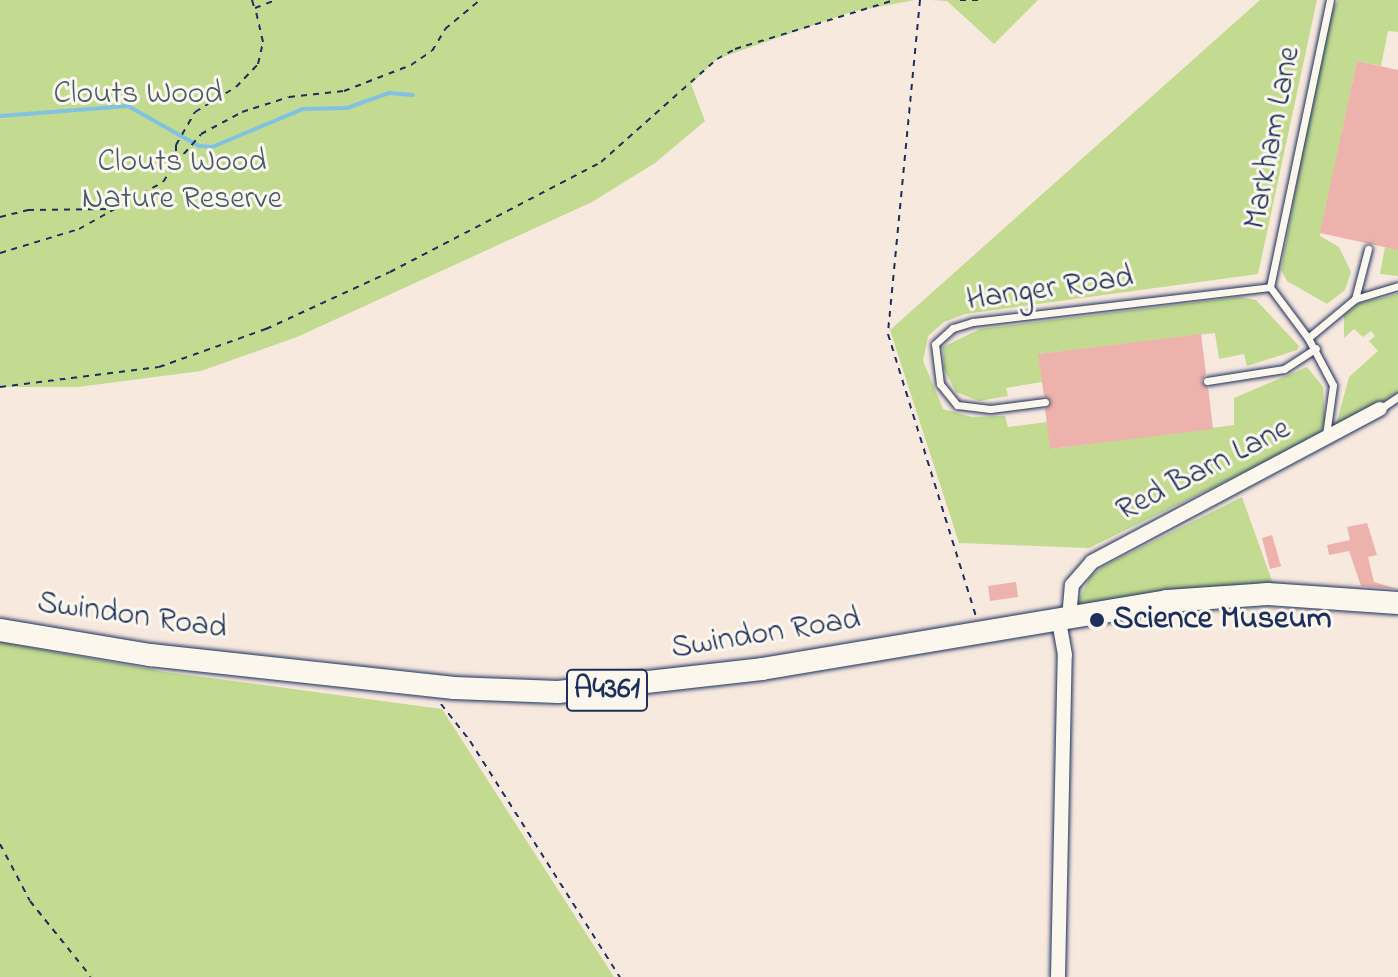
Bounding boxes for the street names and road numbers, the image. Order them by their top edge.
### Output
street label: Markham Lane [1237,43,1311,233]
street label: Hanger Road [964,259,1136,321]
street label: Red Barn Lane [1111,411,1297,531]
street label: Swindon Road [35,585,229,649]
street label: Swindon Road [669,601,863,669]
road number: A4361 [565,664,649,716]

